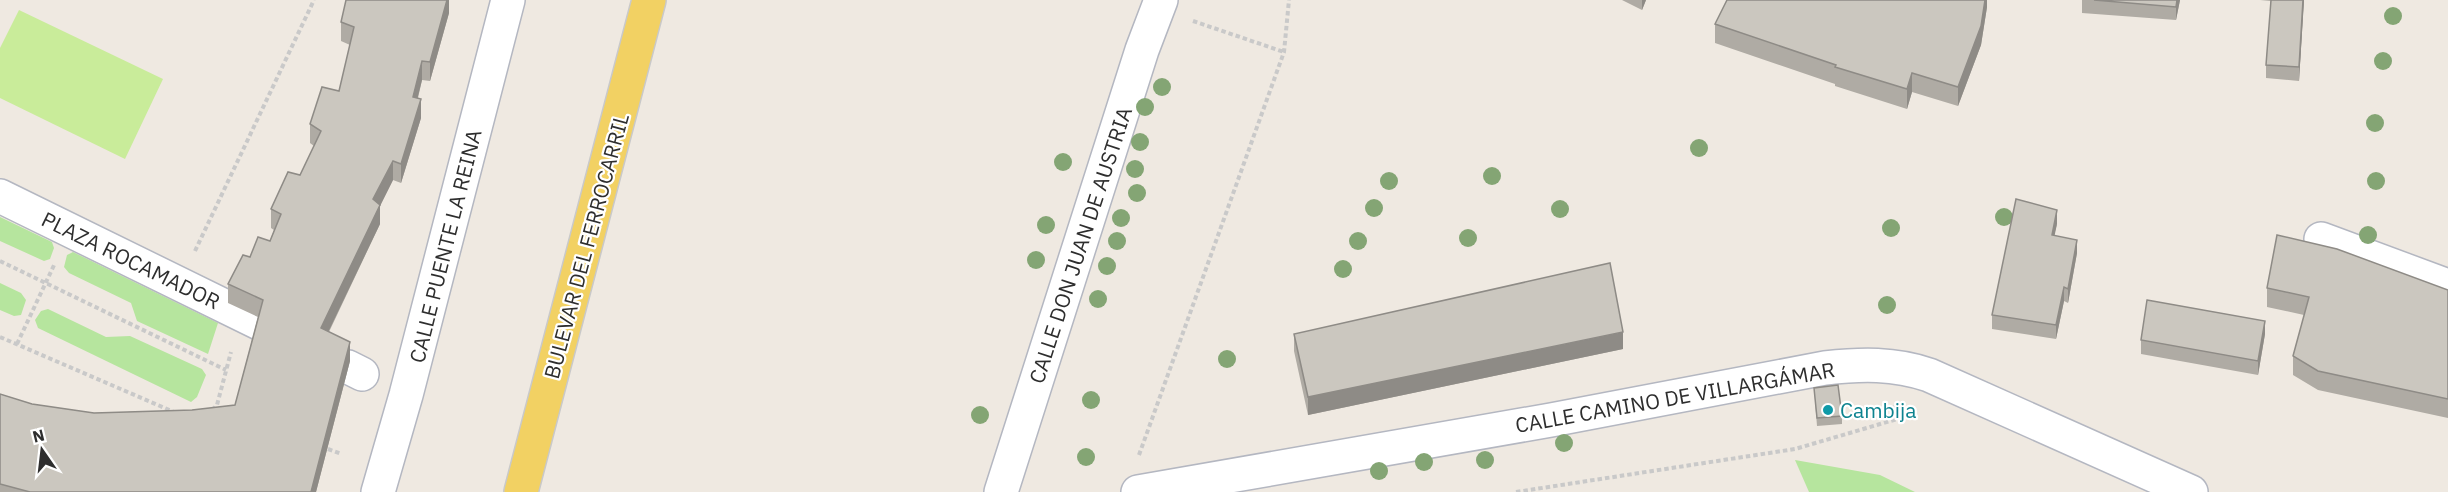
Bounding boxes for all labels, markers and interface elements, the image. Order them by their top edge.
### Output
street label: CALLE DON JUAN DE AUSTRIA [1022,103,1138,387]
street label: BULEVAR DEL FERROCARRIL [537,110,635,382]
street label: CALLE PUENTE LA REINA [402,126,488,366]
street label: PLAZA ROCAMADOR [37,205,225,315]
street label: CALLE CAMINO DE VILLARGÁMAR [1513,355,1837,439]
place label: Cambija [1840,396,1916,424]
marker: Cambija [1821,403,1835,417]
north arrow [12,420,72,480]
text: N [30,424,46,447]

